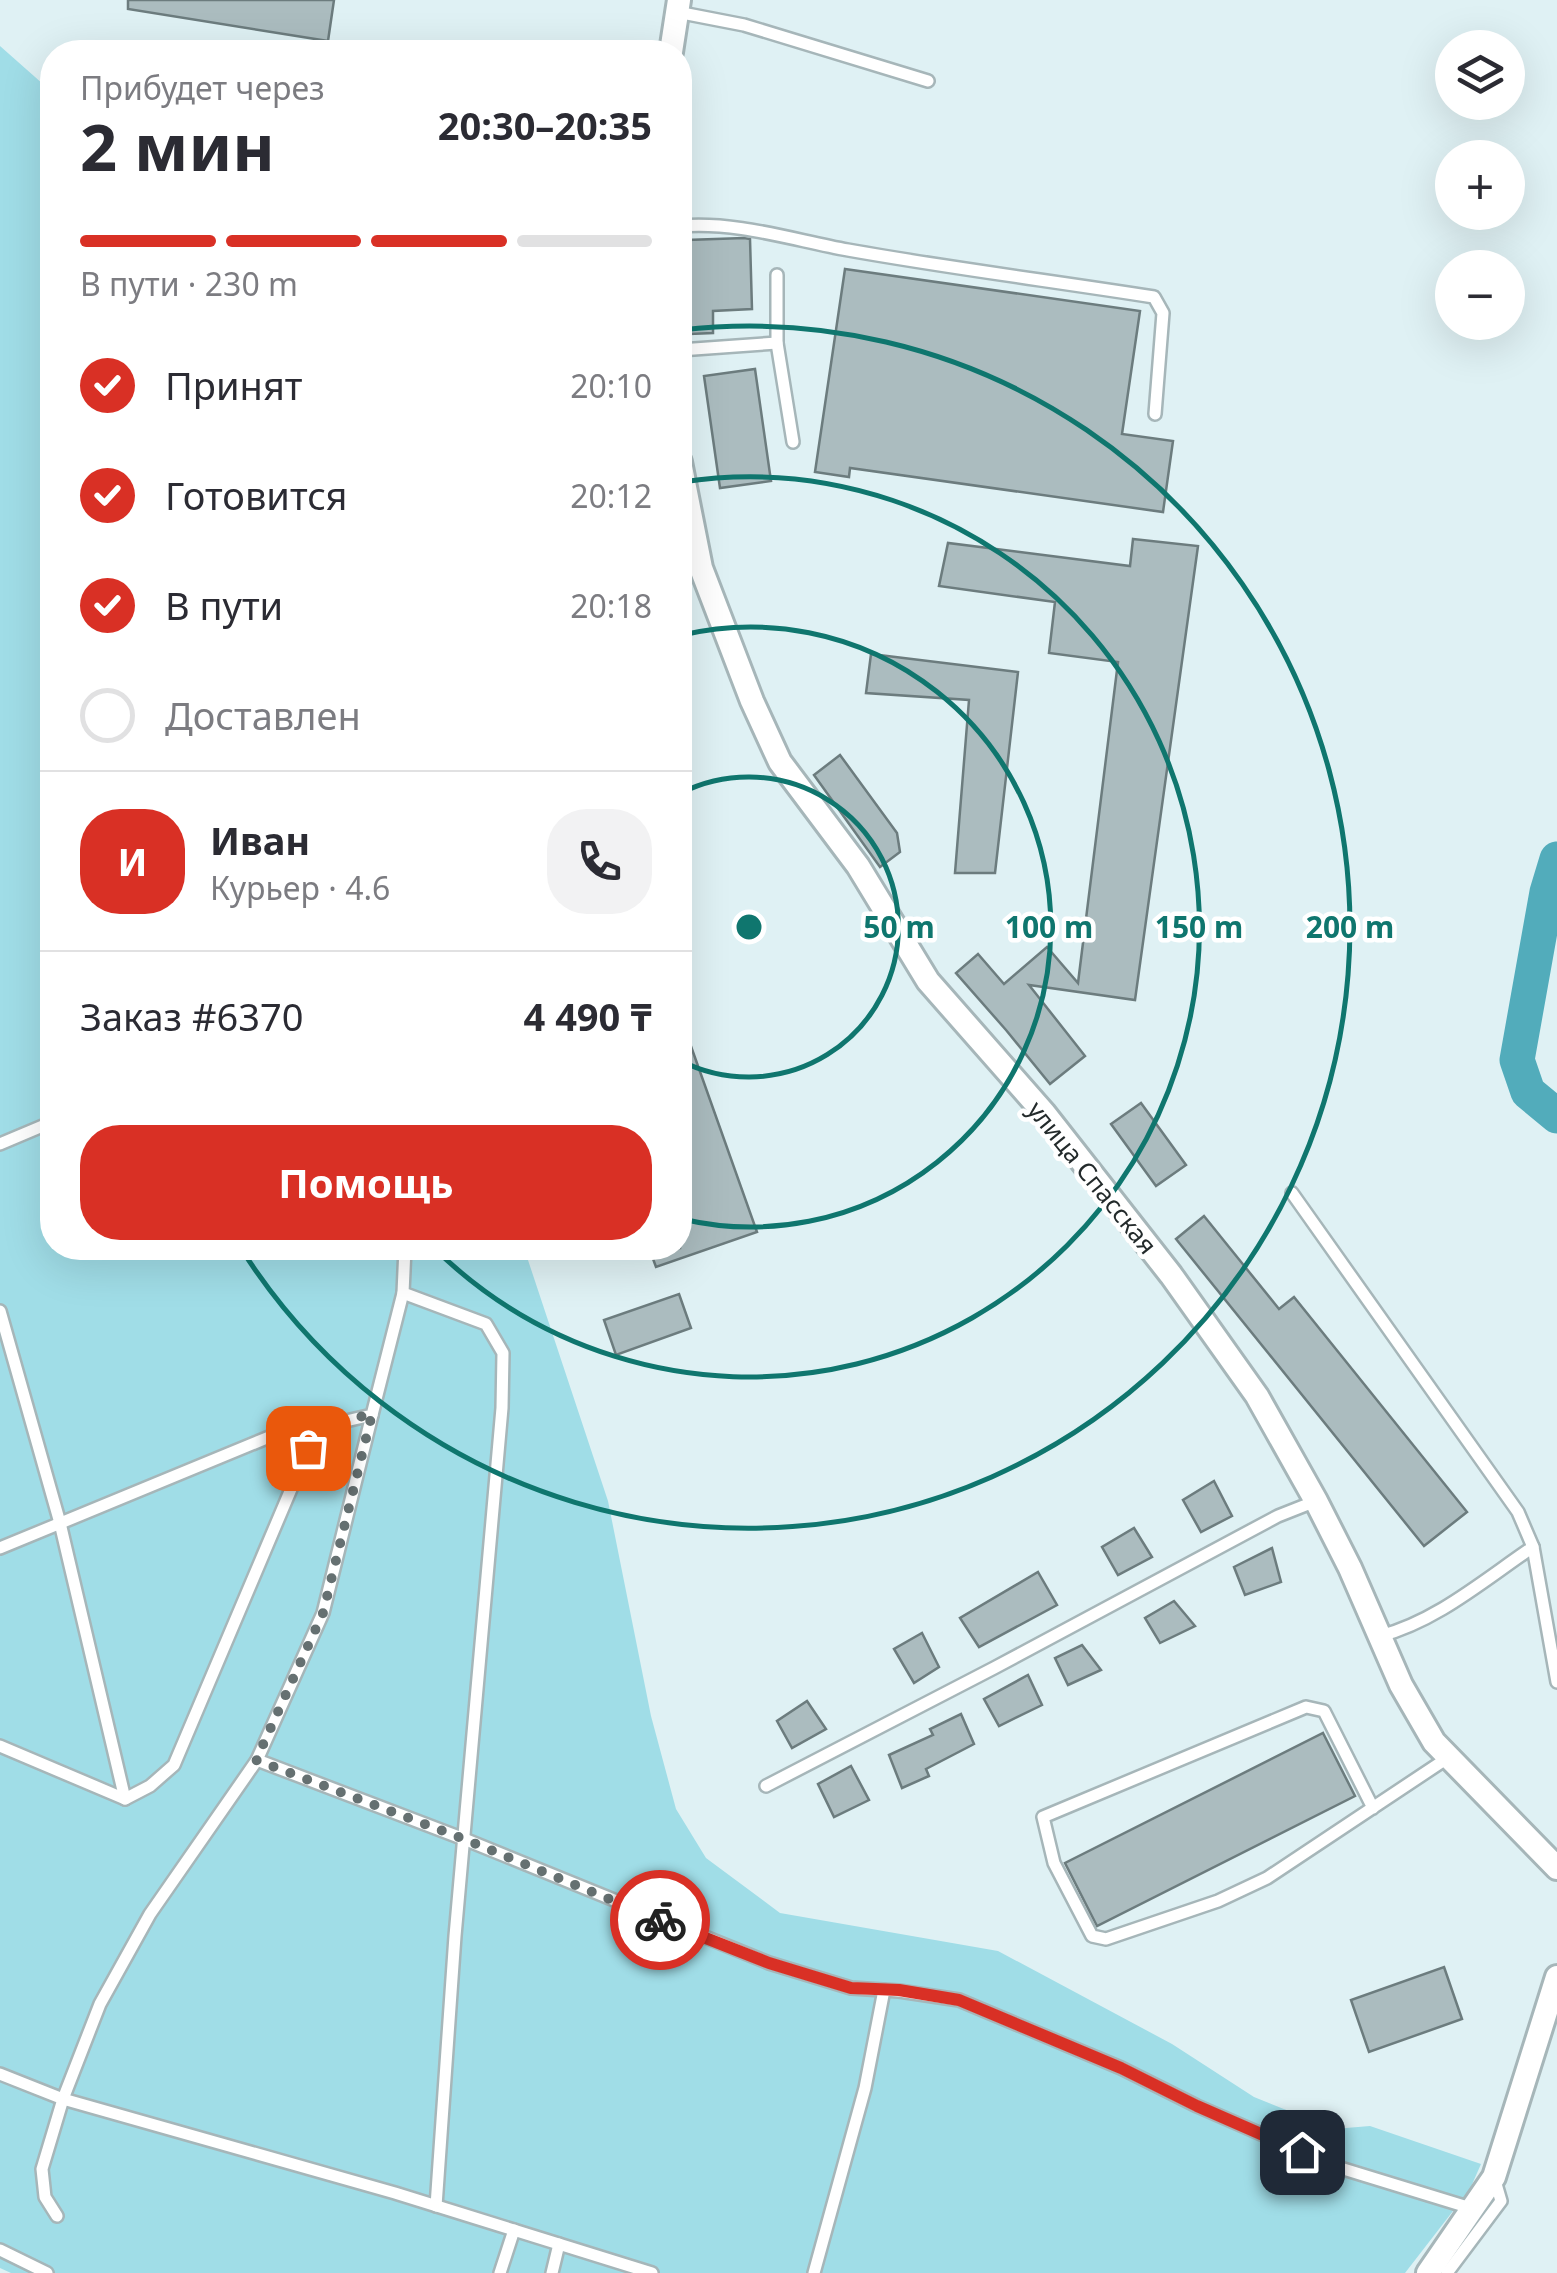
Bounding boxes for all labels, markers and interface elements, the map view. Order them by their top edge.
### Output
map controls [1435,30,1525,340]
button: layers [1435,30,1525,120]
text: Прибудет через [80,66,325,109]
text: 20:30–20:35 [438,99,652,151]
text: 2 мин [80,102,275,190]
button: + [1435,140,1525,230]
button: − [1435,250,1525,340]
text: В пути · 230 m [80,262,298,305]
icon: check [80,358,135,413]
text: Принят [165,359,302,411]
text: 20:10 [570,364,652,407]
icon: check [80,468,135,523]
text: Готовится [165,469,347,521]
text: 20:12 [570,474,652,517]
icon: check [80,578,135,633]
text: В пути [165,579,283,631]
text: 20:18 [570,584,652,627]
text: Доставлен [165,689,361,741]
button: phone [547,809,652,914]
text: Иван [210,814,310,866]
text: И [117,835,148,887]
text: Курьер · 4.6 [210,866,390,909]
text: 50 m [863,906,935,947]
text: 100 m [1005,906,1093,947]
text: 150 m [1155,906,1243,947]
text: 200 m [1306,906,1394,947]
centre of rings [731,909,767,945]
text: Заказ #6370 [80,990,304,1042]
text: 4 490 ₸ [524,990,652,1042]
street label: улица Спасская [1021,1093,1165,1261]
button: Помощь [80,1125,652,1240]
pin [266,1406,351,1491]
icon: bag [281,1421,336,1476]
courier [610,1870,710,1970]
icon: bike [633,1893,688,1948]
pin [1260,2110,1345,2195]
icon: home [1275,2125,1330,2180]

